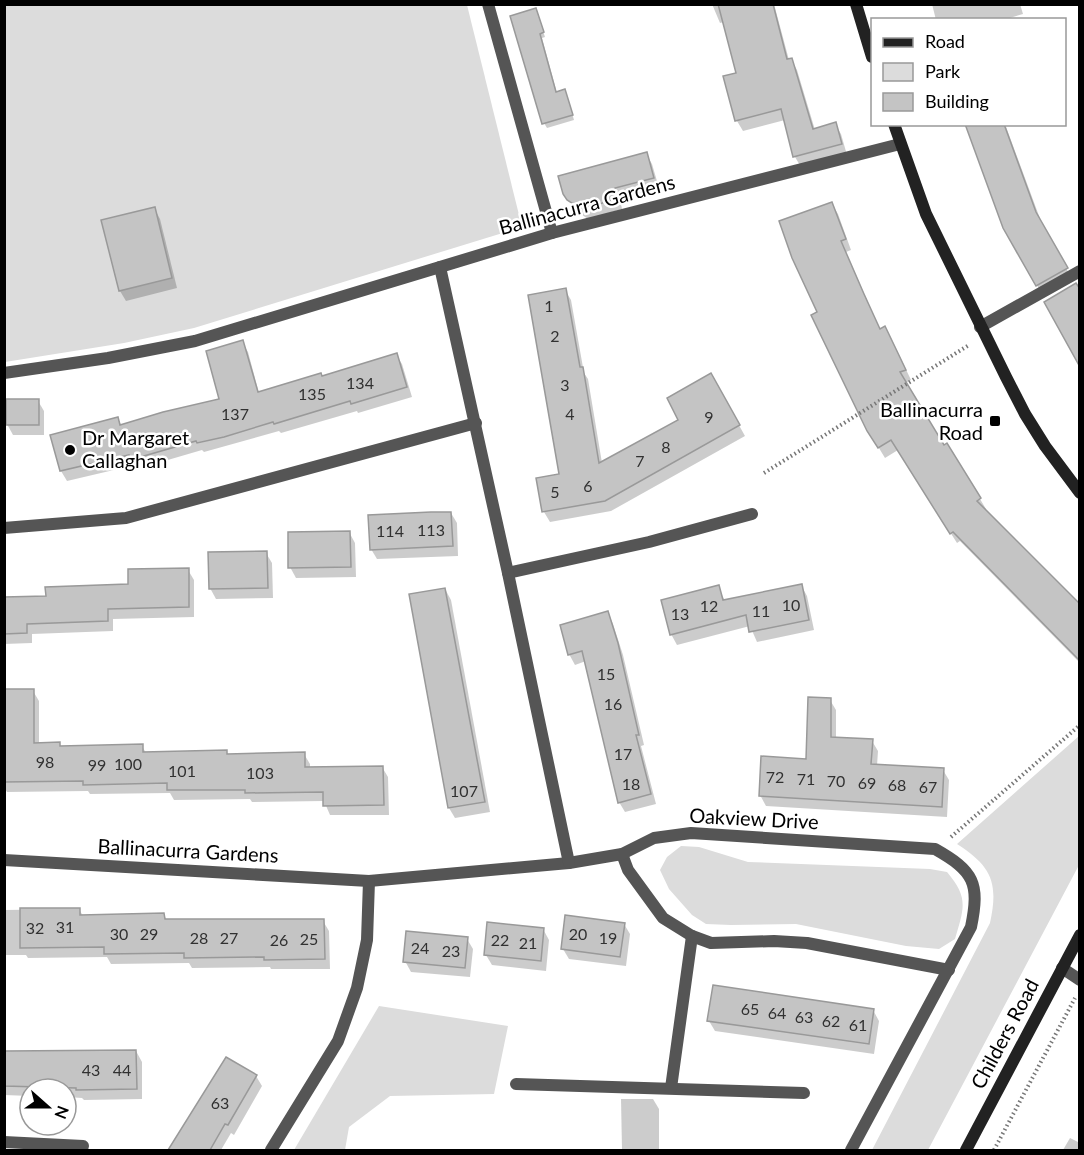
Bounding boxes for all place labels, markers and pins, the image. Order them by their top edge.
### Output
place label: Ballinacurra Road [880,397,983,444]
marker: Ballinacurra Road [988,414,1002,428]
place label: Dr Margaret Callaghan [82,425,189,472]
marker: Dr Margaret Callaghan [63,443,77,457]

